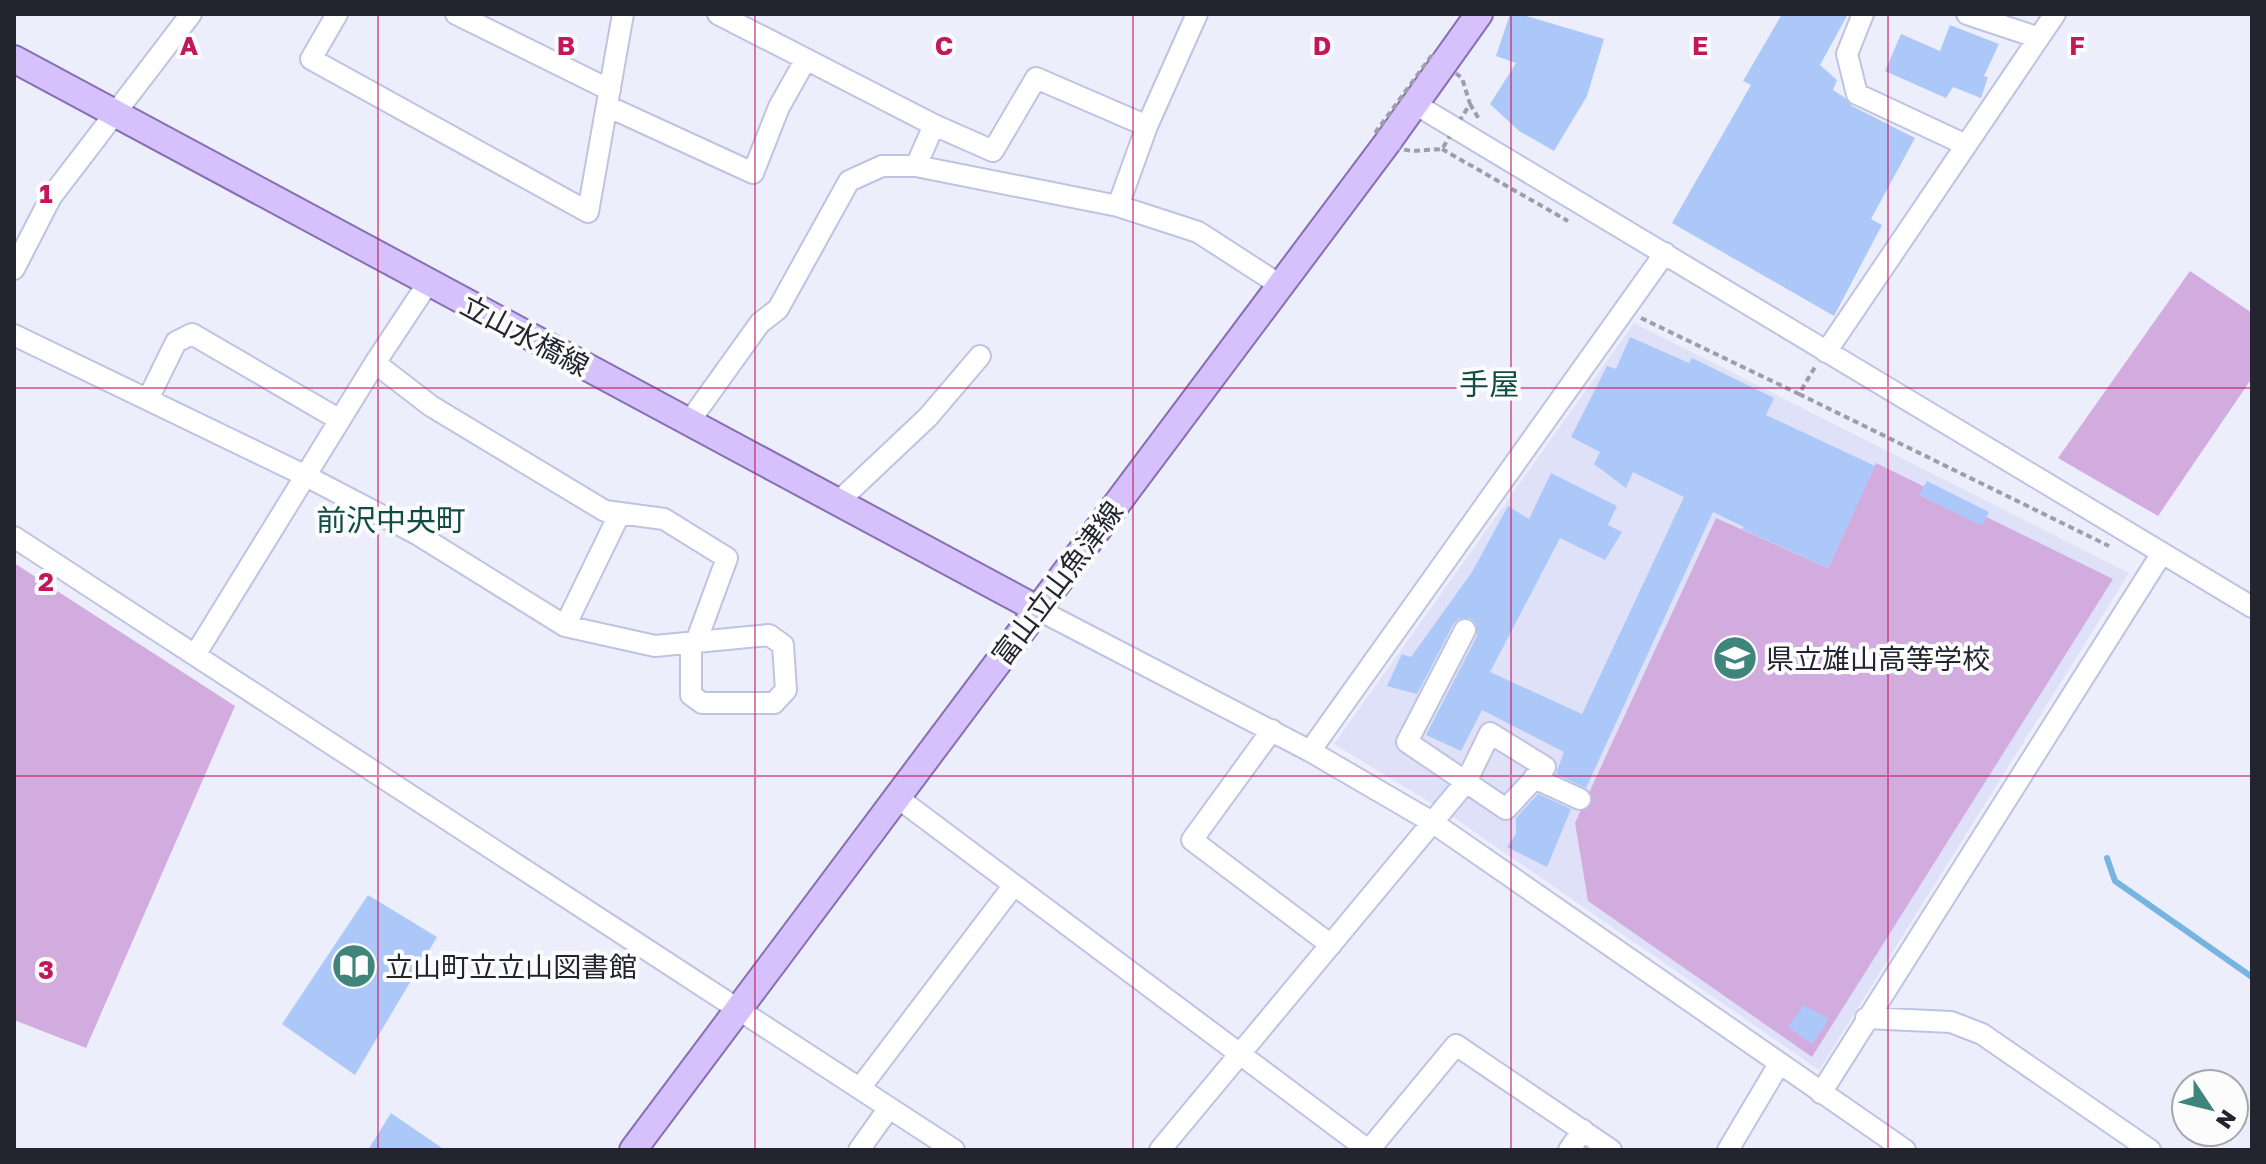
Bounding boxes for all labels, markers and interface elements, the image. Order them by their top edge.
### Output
text: A [180,30,199,61]
text: B [557,30,575,61]
text: C [935,30,953,61]
text: D [1313,30,1331,61]
text: E [1692,30,1708,61]
text: F [2069,30,2085,61]
text: 1 [39,178,53,209]
street label: 立山水橋線 [455,288,595,382]
district label: 手屋 [1459,366,1519,402]
street label: 富山立山魚津線 [985,495,1129,671]
district label: 前沢中央町 [316,502,466,538]
text: 2 [38,566,54,597]
school or university icon: 県立雄山高等学校 [1711,634,1759,682]
place label: 県立雄山高等学校 [1766,642,1990,675]
library icon: 立山町立立山図書館 [330,942,378,990]
place label: 立山町立立山図書館 [385,950,637,983]
text: 3 [38,954,54,985]
north arrow [2170,1068,2250,1148]
text: N [2211,1105,2243,1134]

